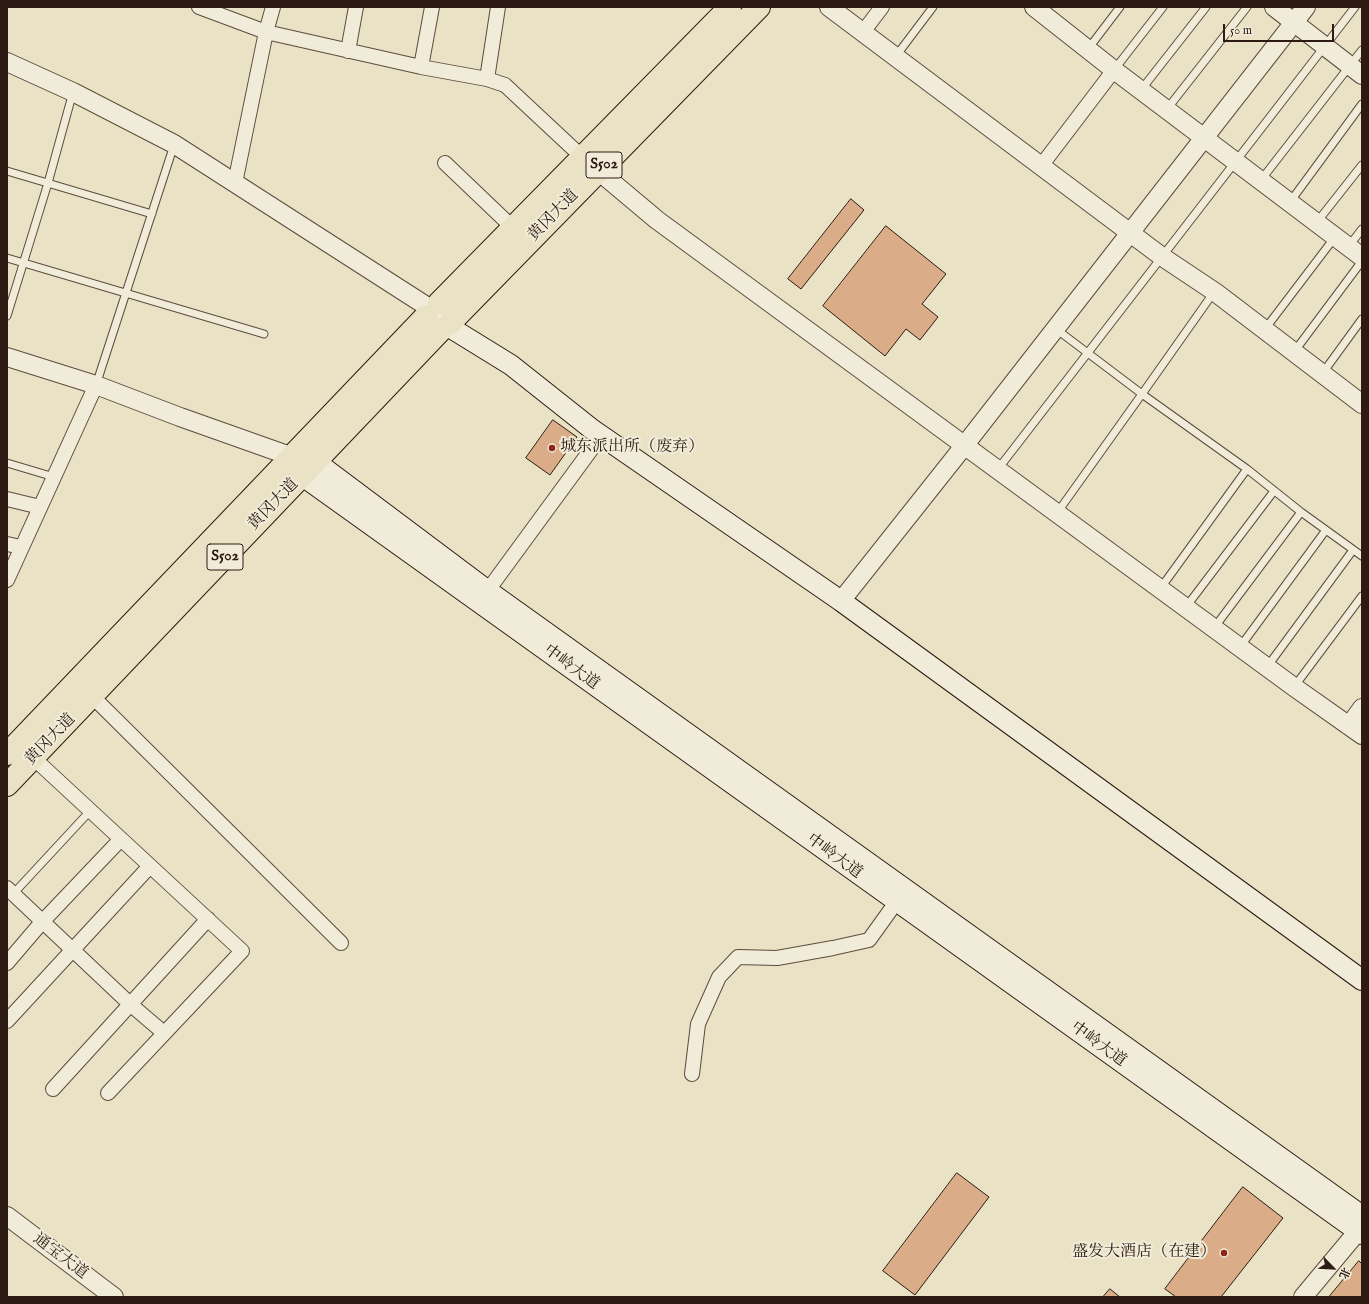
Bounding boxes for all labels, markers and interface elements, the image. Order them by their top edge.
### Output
scale bar [1225,16,1336,42]
text: 50 m [1230,23,1252,38]
road number: S502 [586,152,622,178]
street label: 黄冈大道 [525,186,583,246]
place label: 城东派出所（废弃） [560,438,704,458]
marker: 城东派出所（废弃） [547,443,557,453]
street label: 黄冈大道 [245,475,303,535]
road number: S502 [207,544,243,570]
street label: 中岭大道 [539,641,603,695]
street label: 黄冈大道 [22,710,80,770]
street label: 中岭大道 [802,830,866,884]
street label: 中岭大道 [1066,1018,1130,1072]
street label: 通宝大道 [29,1230,91,1284]
place label: 盛发大酒店（在建） [1072,1243,1216,1263]
marker: 盛发大酒店（在建） [1219,1248,1229,1258]
north arrow [1313,1248,1353,1288]
text: 北 [1335,1265,1353,1281]

